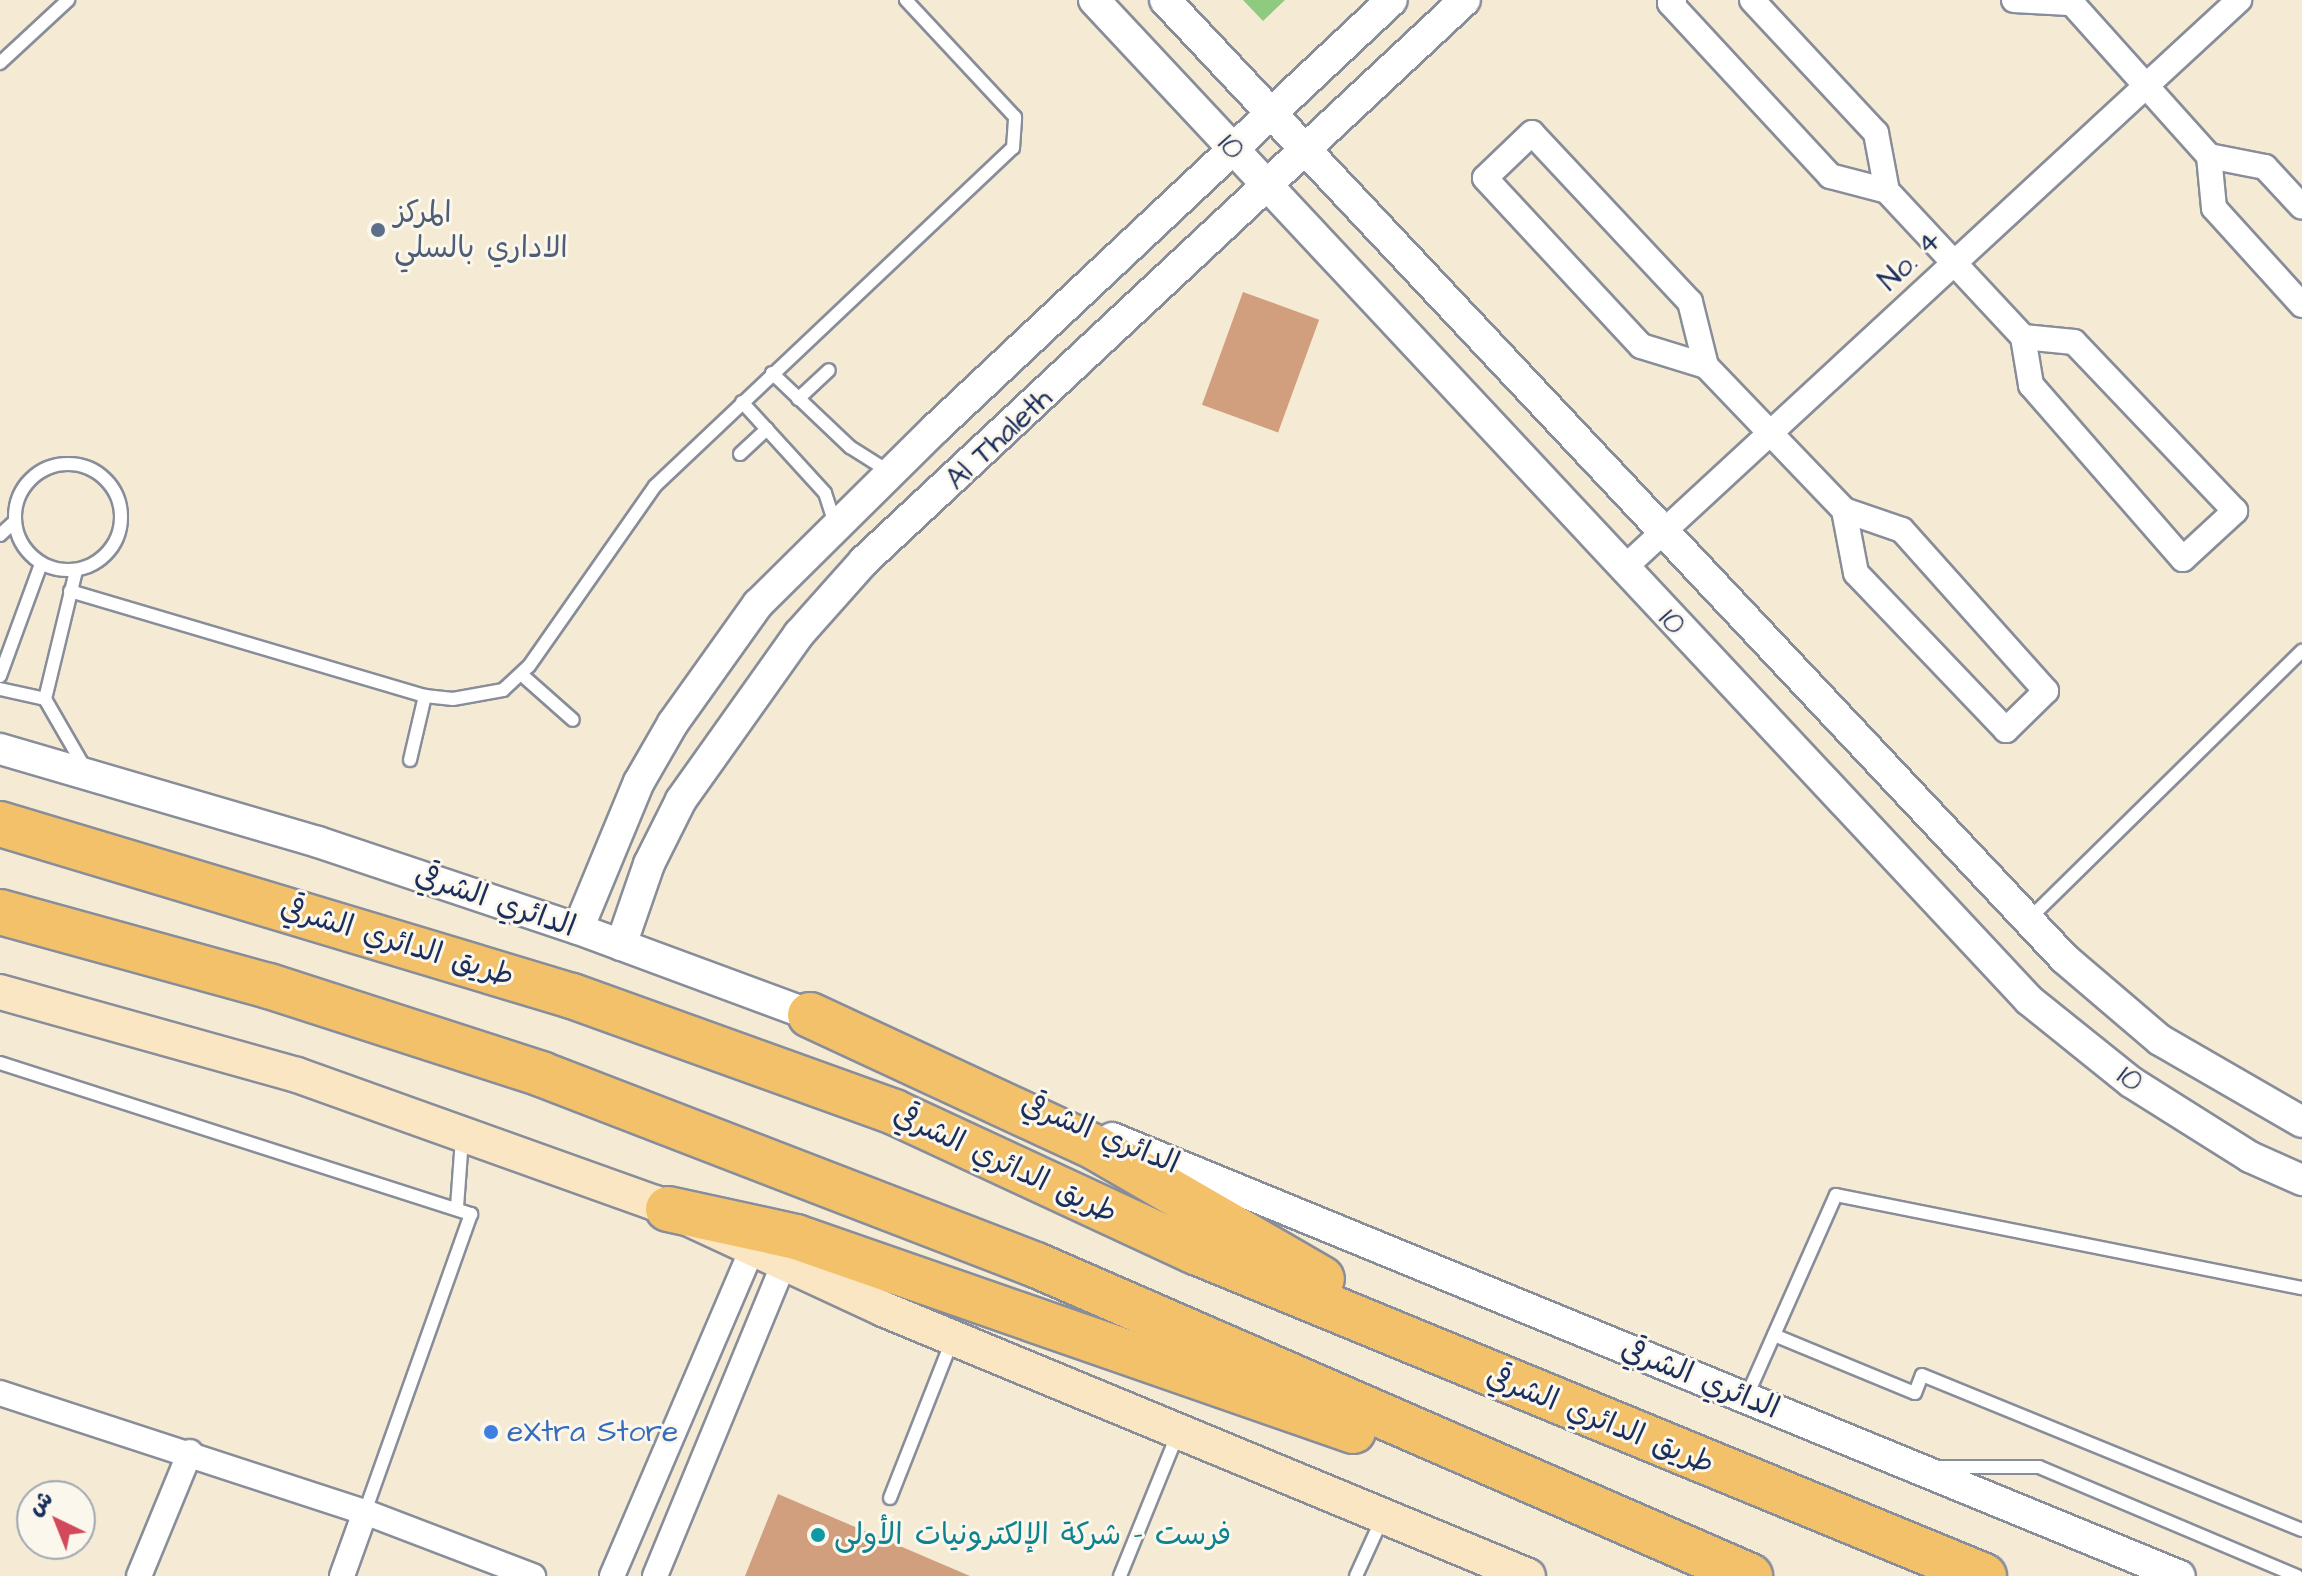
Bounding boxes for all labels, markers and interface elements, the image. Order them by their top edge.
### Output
street label: 10 [1210,126,1252,168]
place label: المركز الاداري بالسلي [394,195,568,266]
marker: المركز الاداري بالسلي [369,221,387,239]
street label: No. 4 [1871,223,1949,299]
street label: Al Thaleth [938,381,1060,497]
street label: 10 [1651,601,1693,643]
street label: الدائري الشرقي [410,857,580,945]
street label: طريق الدائري الشرقي [276,889,518,995]
street label: 10 [2110,1058,2150,1100]
street label: الدائري الشرقي [1016,1086,1184,1182]
street label: طريق الدائري الشرقي [887,1096,1123,1232]
street label: الدائري الشرقي [1616,1331,1784,1427]
street label: طريق الدائري الشرقي [1481,1358,1719,1482]
place label: eXtra Store [507,1414,678,1450]
marker: eXtra Store [482,1423,500,1441]
north arrow [16,1480,96,1560]
text: ش [21,1484,60,1523]
place label: فرست - شركة الإلكترونيات الأولى [834,1517,1231,1553]
marker: فرست - شركة الإلكترونيات الأولى [809,1526,827,1544]

